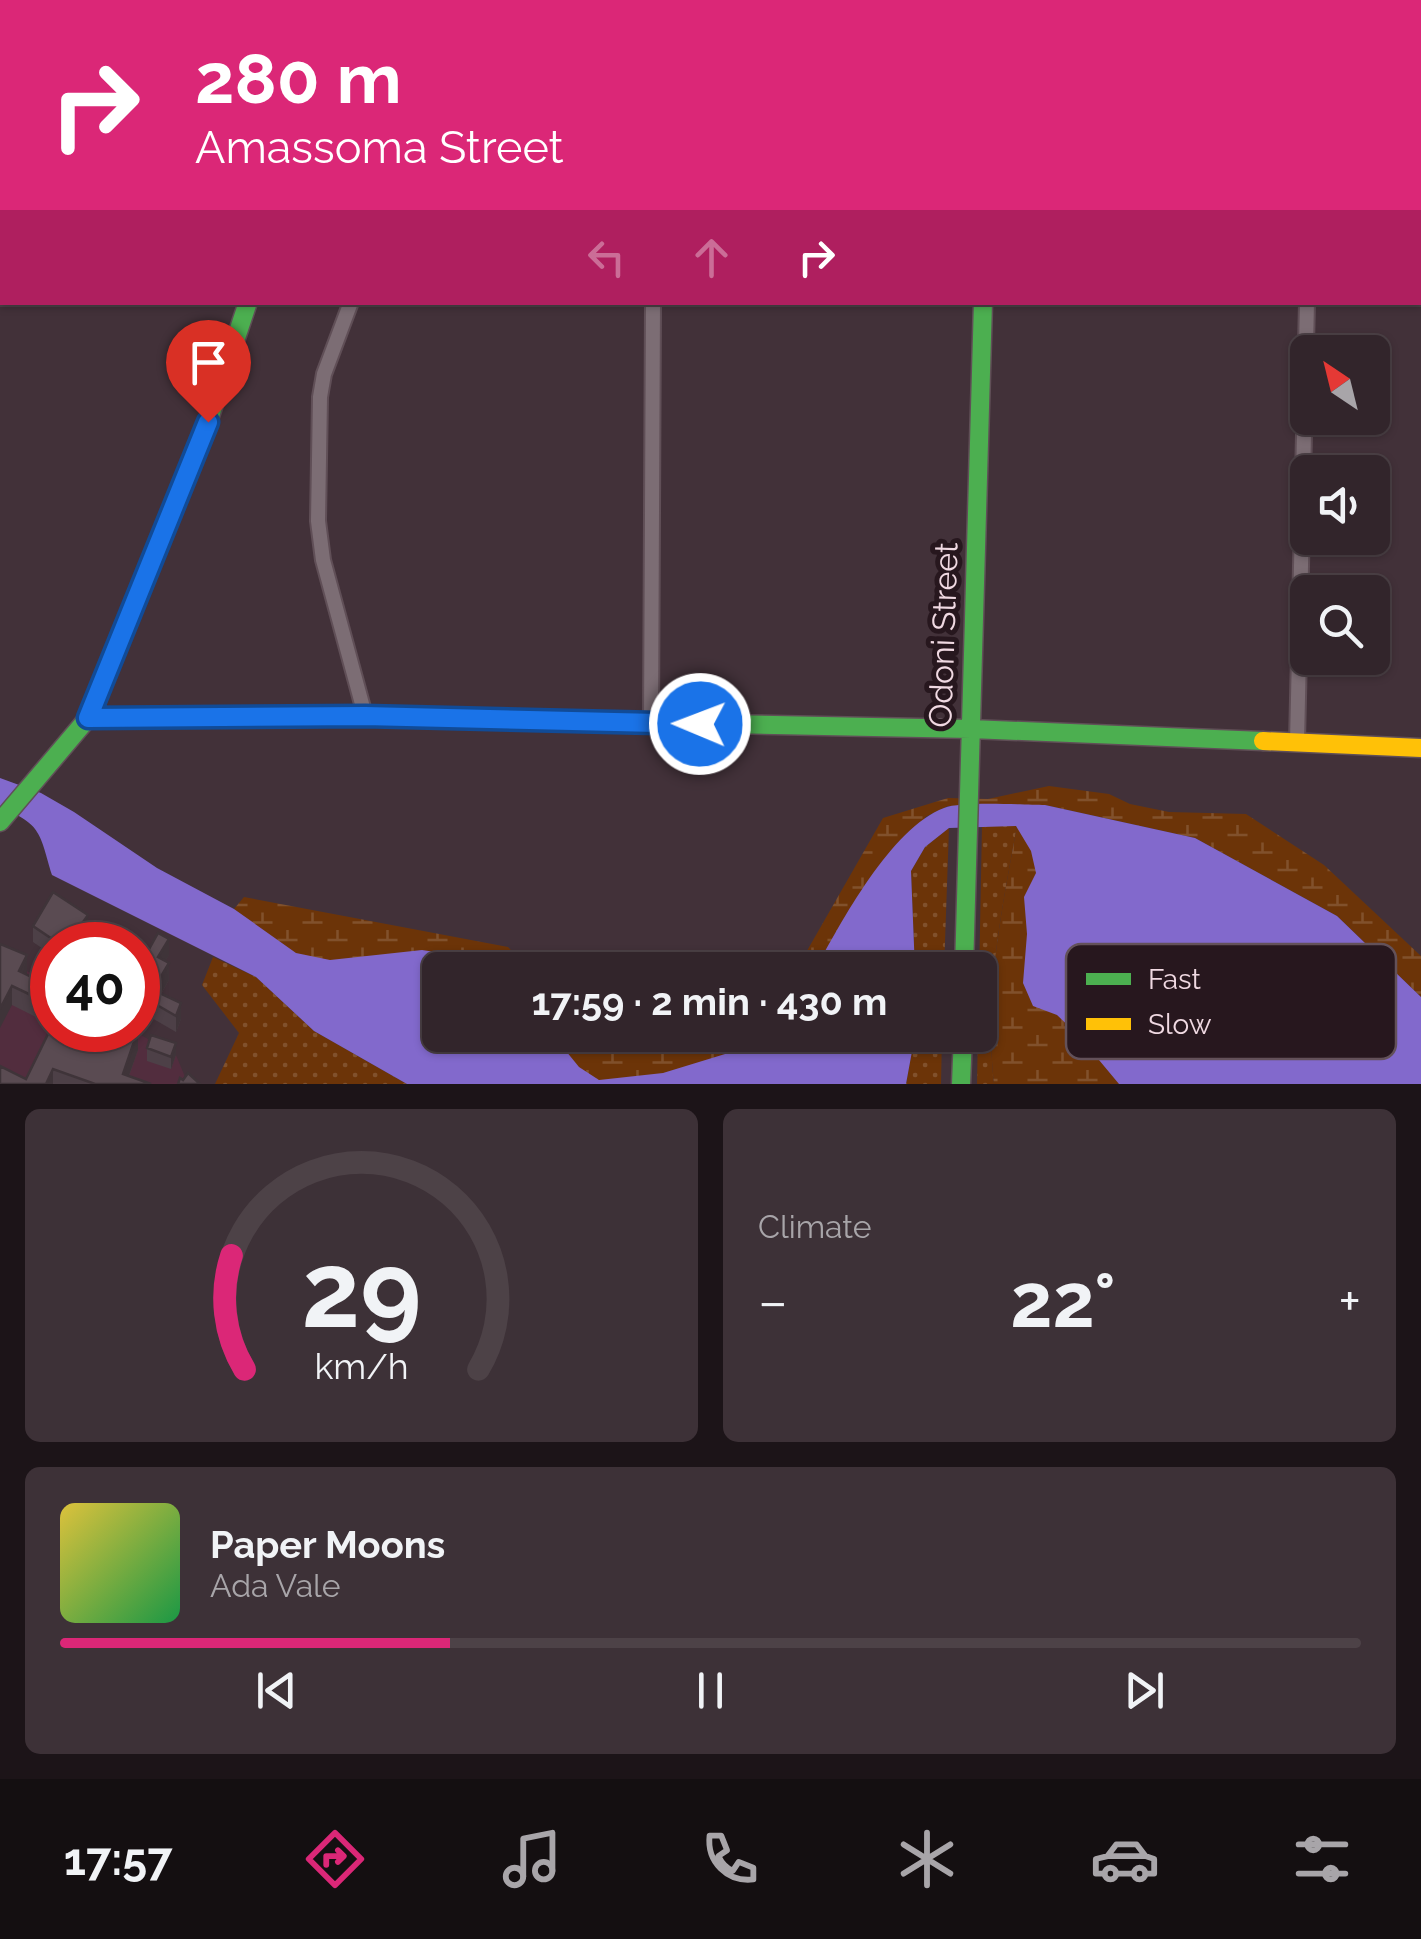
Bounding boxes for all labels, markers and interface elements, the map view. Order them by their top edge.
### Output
text: 280 m [195,37,402,119]
icon: right [30,40,160,170]
text: Amassoma Street [195,121,564,174]
icon: left [579,230,634,285]
icon: ahead [684,230,739,285]
icon: right [789,230,844,285]
pin [166,320,251,423]
icon: arrive [181,335,236,390]
north arrow [1290,335,1390,435]
map controls [1290,335,1390,675]
button: sound [1290,455,1390,555]
street label: Odoni Street [921,541,965,728]
button: search [1290,575,1390,675]
position arrow [648,672,752,776]
speed limit sign: 40 [30,922,160,1052]
legend [1066,944,1396,1059]
text: Fast [1148,963,1201,996]
text: 17:59 · 2 min · 430 m [532,979,887,1024]
text: Slow [1148,1008,1212,1041]
text: Climate [758,1208,872,1245]
text: 29 [302,1229,421,1351]
text: 22° [1010,1256,1116,1345]
text: − [758,1269,788,1334]
text: + [1338,1269,1361,1334]
text: km/h [314,1345,409,1387]
text: Paper Moons [210,1522,445,1567]
text: Ada Vale [210,1567,341,1604]
icon: previous [249,1663,304,1718]
icon: pause [683,1663,738,1718]
icon: next [1117,1663,1172,1718]
icon: directions [300,1824,370,1894]
icon: music [497,1824,567,1894]
icon: phone [695,1824,765,1894]
icon: climate [892,1824,962,1894]
icon: car [1090,1824,1160,1894]
icon: filters [1287,1824,1357,1894]
text: 17:57 [64,1833,172,1886]

